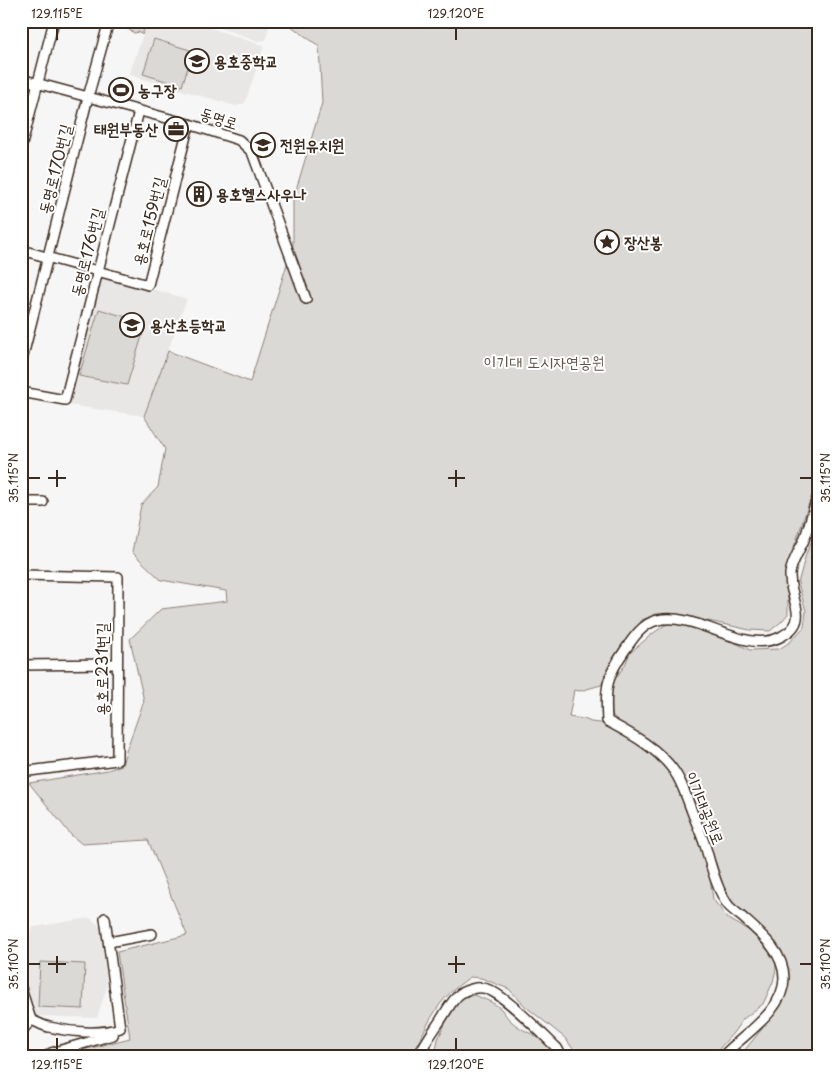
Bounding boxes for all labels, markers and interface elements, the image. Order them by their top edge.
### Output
text: 129.115°E [31,4,83,22]
text: 129.120°E [428,4,484,22]
school or university icon: 용호중학교 [184,48,210,74]
place label: 용호중학교 [214,48,278,72]
sports icon: 농구장 [108,77,134,103]
place label: 농구장 [138,77,177,101]
street label: 동명로 [197,100,241,134]
place label: 태원부동산 [94,116,158,140]
office icon: 태원부동산 [163,116,189,142]
street label: 동명로170번길 [31,121,77,216]
school or university icon: 전원유치원 [250,132,276,158]
place label: 전원유치원 [280,132,345,156]
street label: 용호로159번길 [125,174,171,268]
building icon: 용호헬스사우나 [186,181,212,207]
place label: 용호헬스사우나 [216,181,307,205]
street label: 동명로176번길 [63,205,109,299]
place icon: 장산봉 [594,229,620,255]
place label: 장산봉 [624,229,663,253]
school or university icon: 용산초등학교 [119,312,145,338]
place label: 용산초등학교 [150,312,227,336]
park label: 이기대 도시자연공원 [483,349,605,373]
text: 35.115°N [4,453,22,503]
text: 35.115°N [816,453,834,503]
street label: 용호로231번길 [89,622,113,716]
street label: 이기대공원로 [680,767,732,848]
text: 35.110°N [4,938,22,990]
text: 35.110°N [816,938,834,990]
text: 129.115°E [31,1055,83,1073]
text: 129.120°E [428,1055,484,1073]

